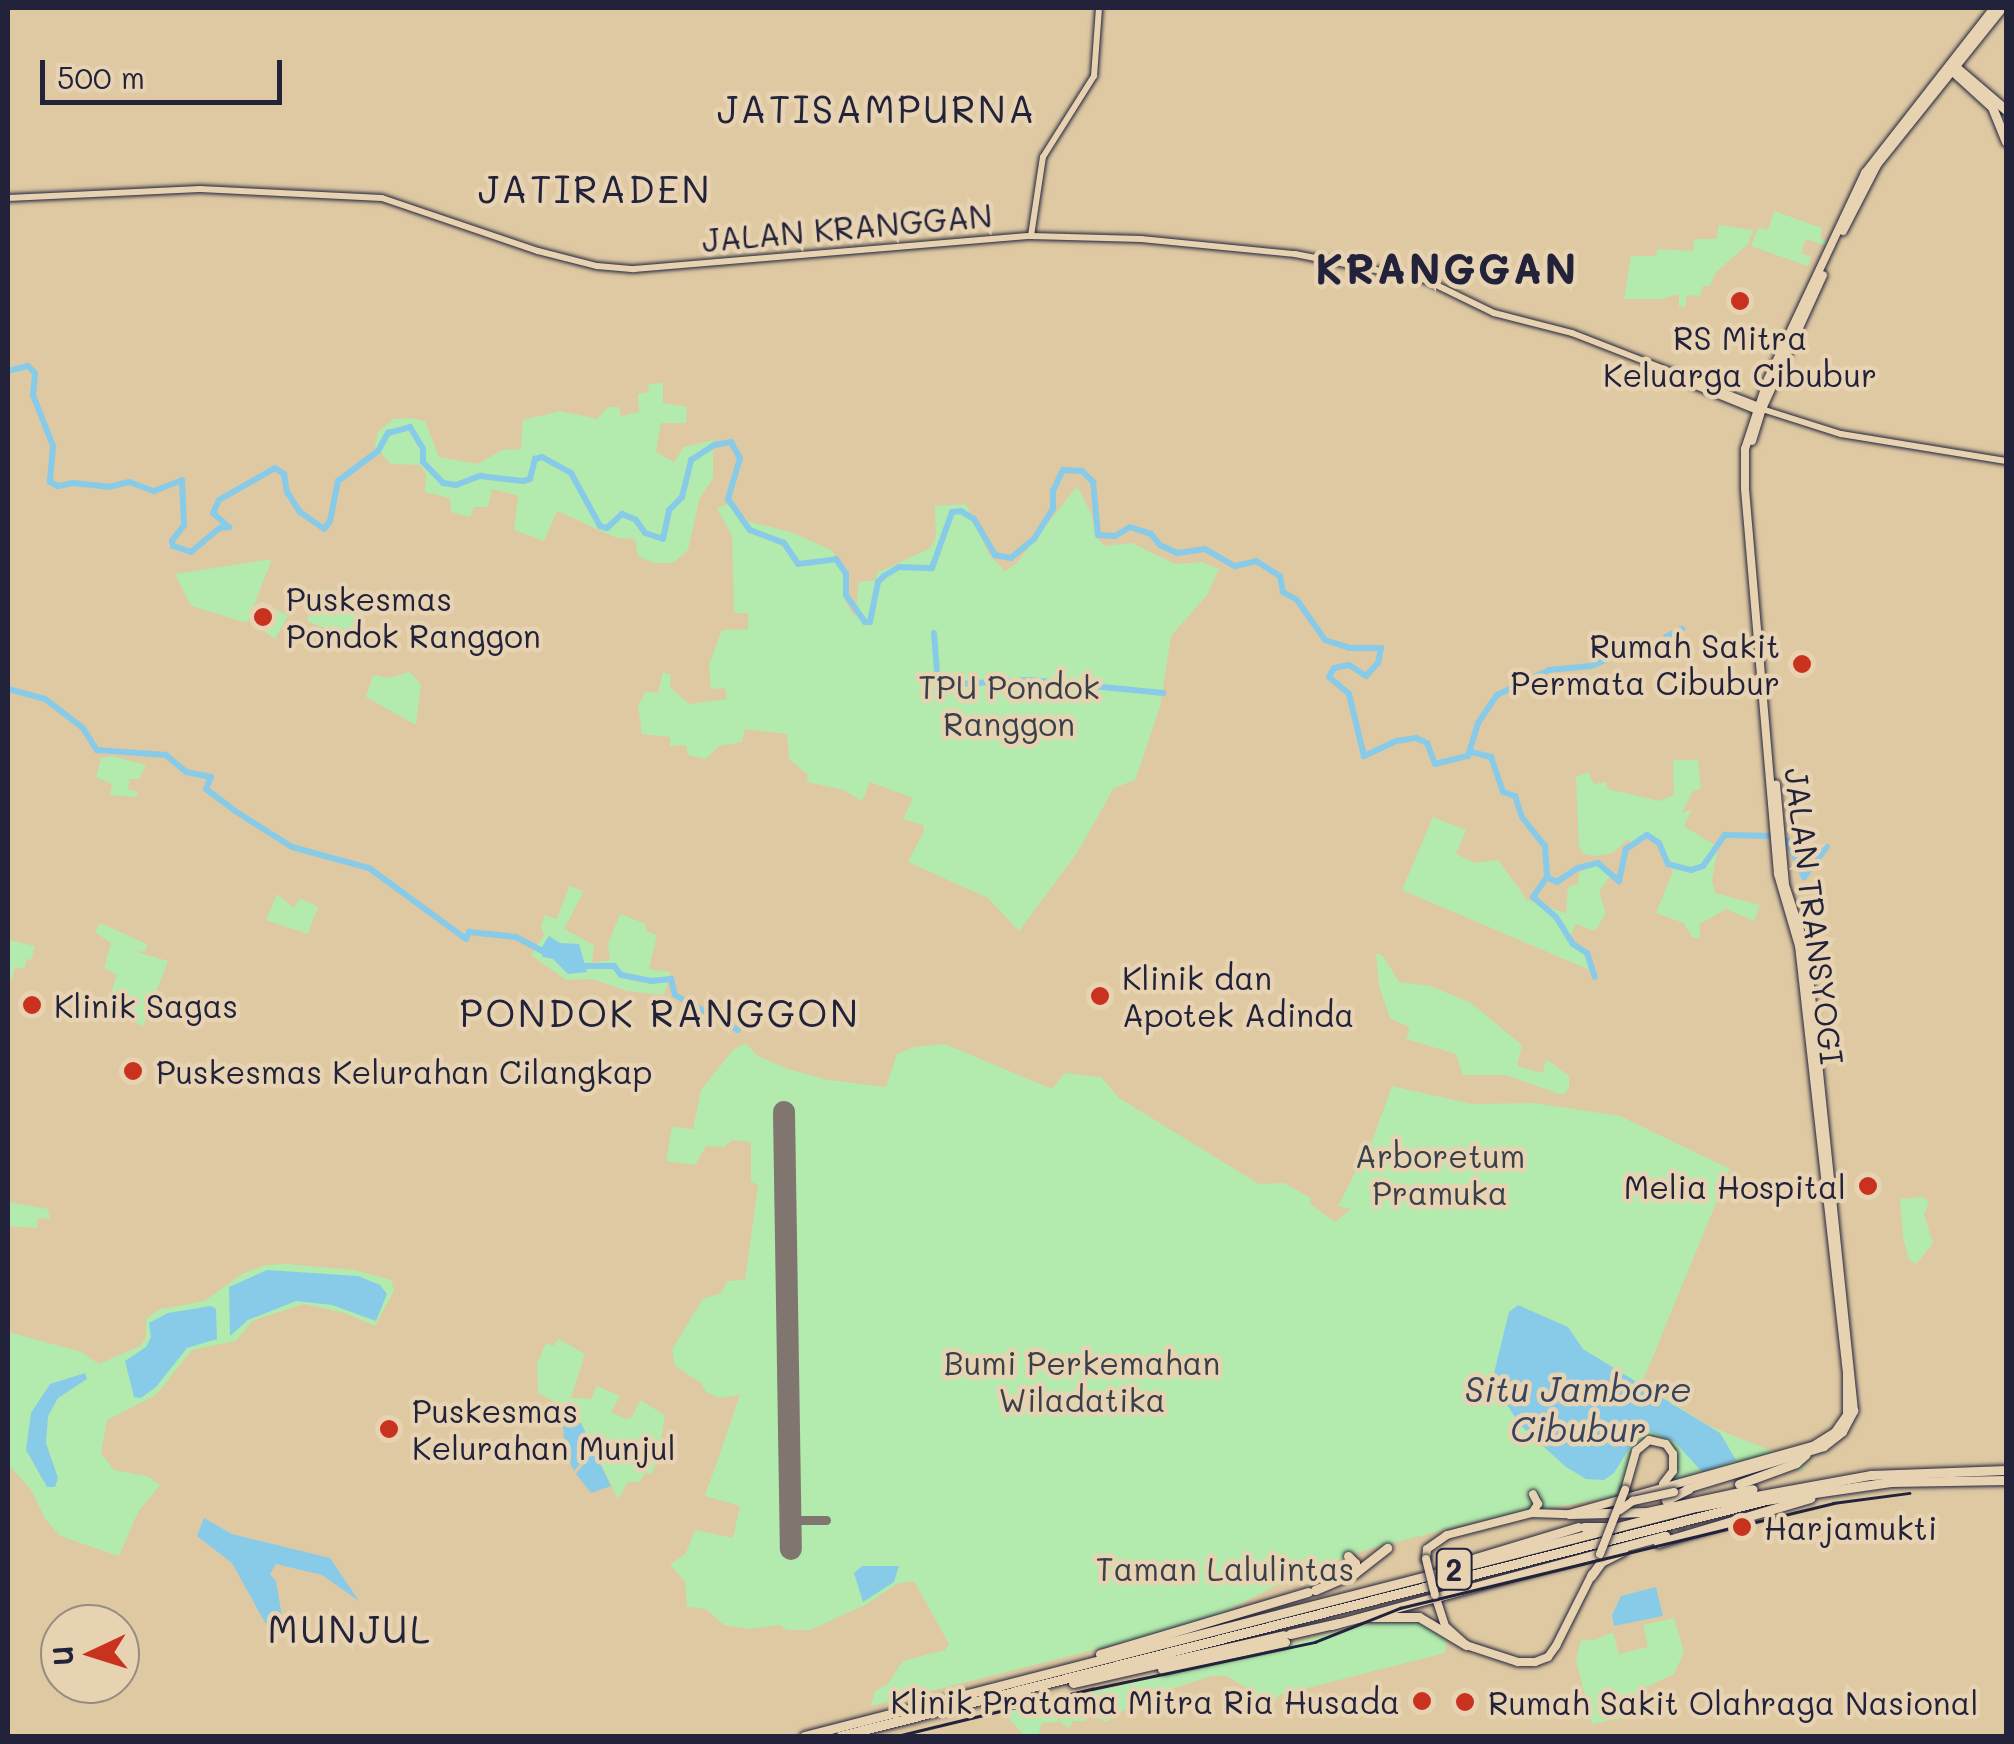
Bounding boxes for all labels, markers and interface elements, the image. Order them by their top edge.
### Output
scale bar [45,40,288,102]
text: 500 m [57,57,145,97]
district label: JATISAMPURNA [717,86,1037,132]
district label: JATIRADEN [478,166,712,212]
street label: JALAN KRANGGAN [700,195,994,259]
district label: KRANGGAN [1315,243,1579,293]
marker: RS Mitra Keluarga Cibubur [1727,288,1753,314]
place label: RS Mitra Keluarga Cibubur [1603,319,1877,394]
place label: Puskesmas Pondok Ranggon [286,580,541,655]
marker: Puskesmas Pondok Ranggon [250,604,276,630]
place label: Rumah Sakit Permata Cibubur [1510,627,1780,702]
marker: Rumah Sakit Permata Cibubur [1789,651,1815,677]
park label: TPU Pondok Ranggon [918,668,1100,743]
street label: JALAN TRANSYOGI [1778,765,1852,1067]
place label: Klinik dan Apotek Adinda [1122,959,1354,1034]
marker: Klinik dan Apotek Adinda [1087,983,1113,1009]
place label: Klinik Sagas [54,986,238,1024]
district label: PONDOK RANGGON [460,990,860,1036]
marker: Klinik Sagas [19,992,45,1018]
place label: Puskesmas Kelurahan Cilangkap [156,1052,652,1090]
marker: Puskesmas Kelurahan Cilangkap [120,1058,146,1084]
park label: Arboretum Pramuka [1355,1137,1525,1212]
place label: Melia Hospital [1624,1167,1846,1205]
marker: Melia Hospital [1855,1173,1881,1199]
park label: Bumi Perkemahan Wiladatika [944,1344,1220,1419]
water label: Situ Jambore Cibubur [1464,1367,1692,1449]
place label: Puskesmas Kelurahan Munjul [412,1392,676,1467]
marker: Puskesmas Kelurahan Munjul [376,1416,402,1442]
place label: Harjamukti [1764,1508,1937,1546]
marker: Harjamukti [1729,1514,1755,1540]
road number: 2 [1434,1544,1474,1594]
park label: Taman Lalulintas [1096,1549,1354,1587]
north arrow [40,1604,140,1704]
district label: MUNJUL [268,1606,432,1652]
text: U [43,1645,81,1667]
place label: Klinik Pratama Mitra Ria Husada [891,1682,1400,1720]
place label: Rumah Sakit Olahraga Nasional [1488,1683,1978,1721]
marker: Klinik Pratama Mitra Ria Husada [1409,1688,1435,1714]
marker: Rumah Sakit Olahraga Nasional [1452,1689,1478,1715]

